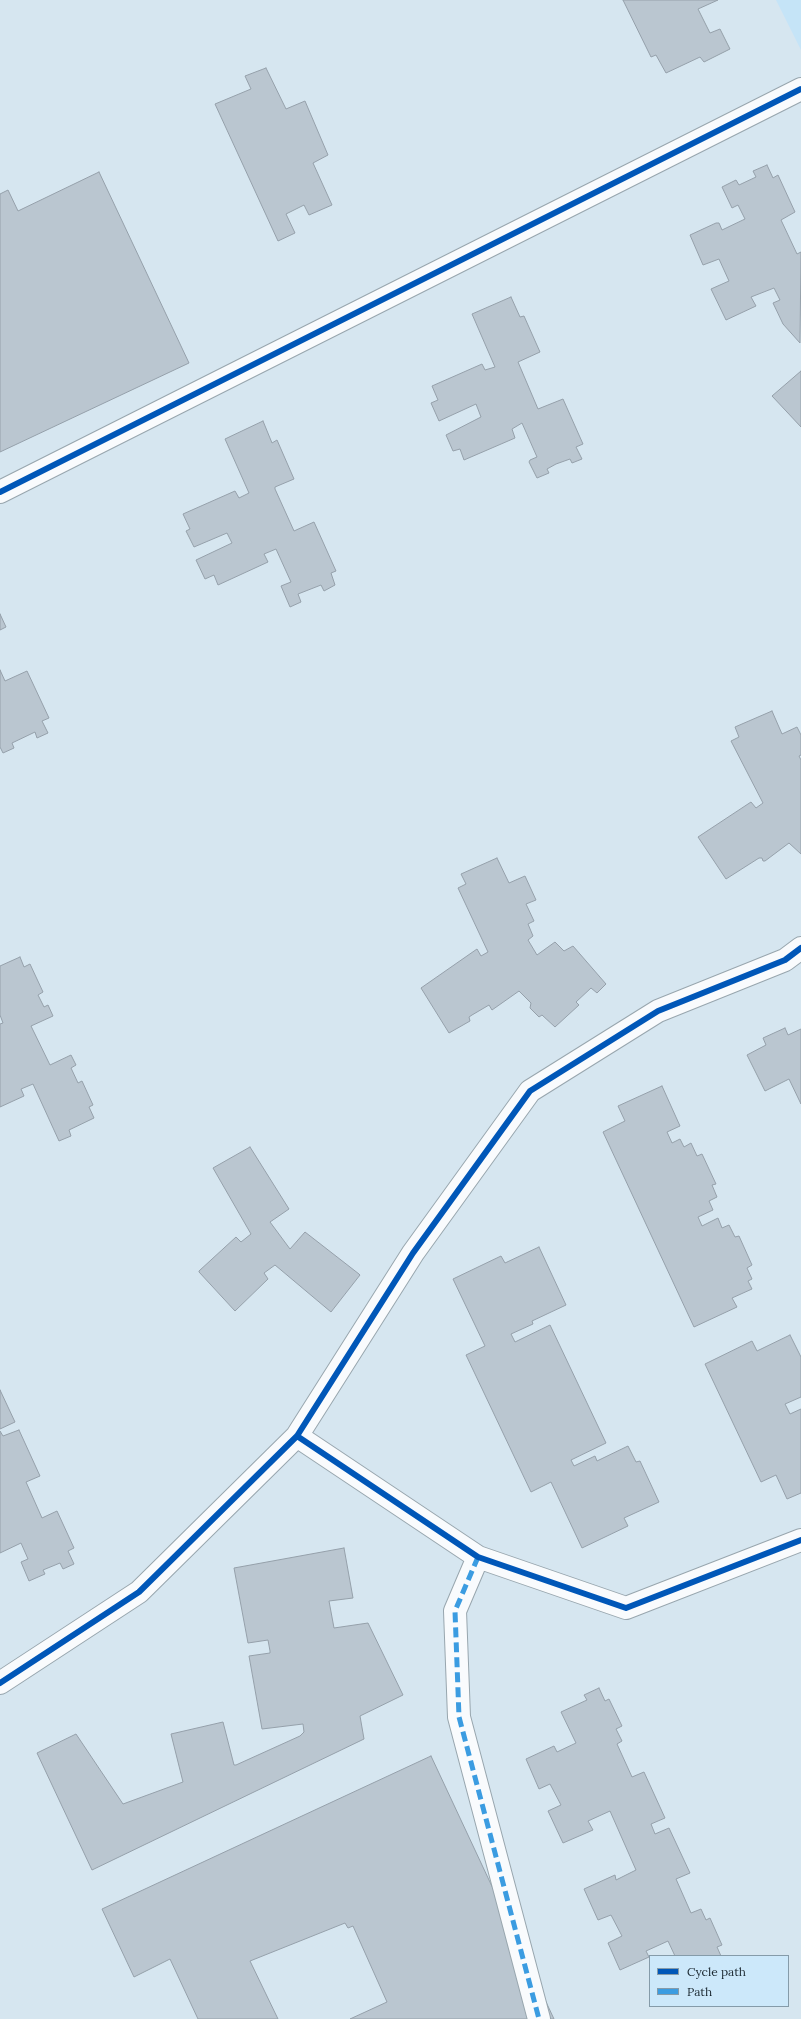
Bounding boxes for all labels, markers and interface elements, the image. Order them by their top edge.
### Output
legend [649,1955,789,2007]
text: Cycle path [687,1964,746,1979]
text: Path [687,1984,712,1999]

